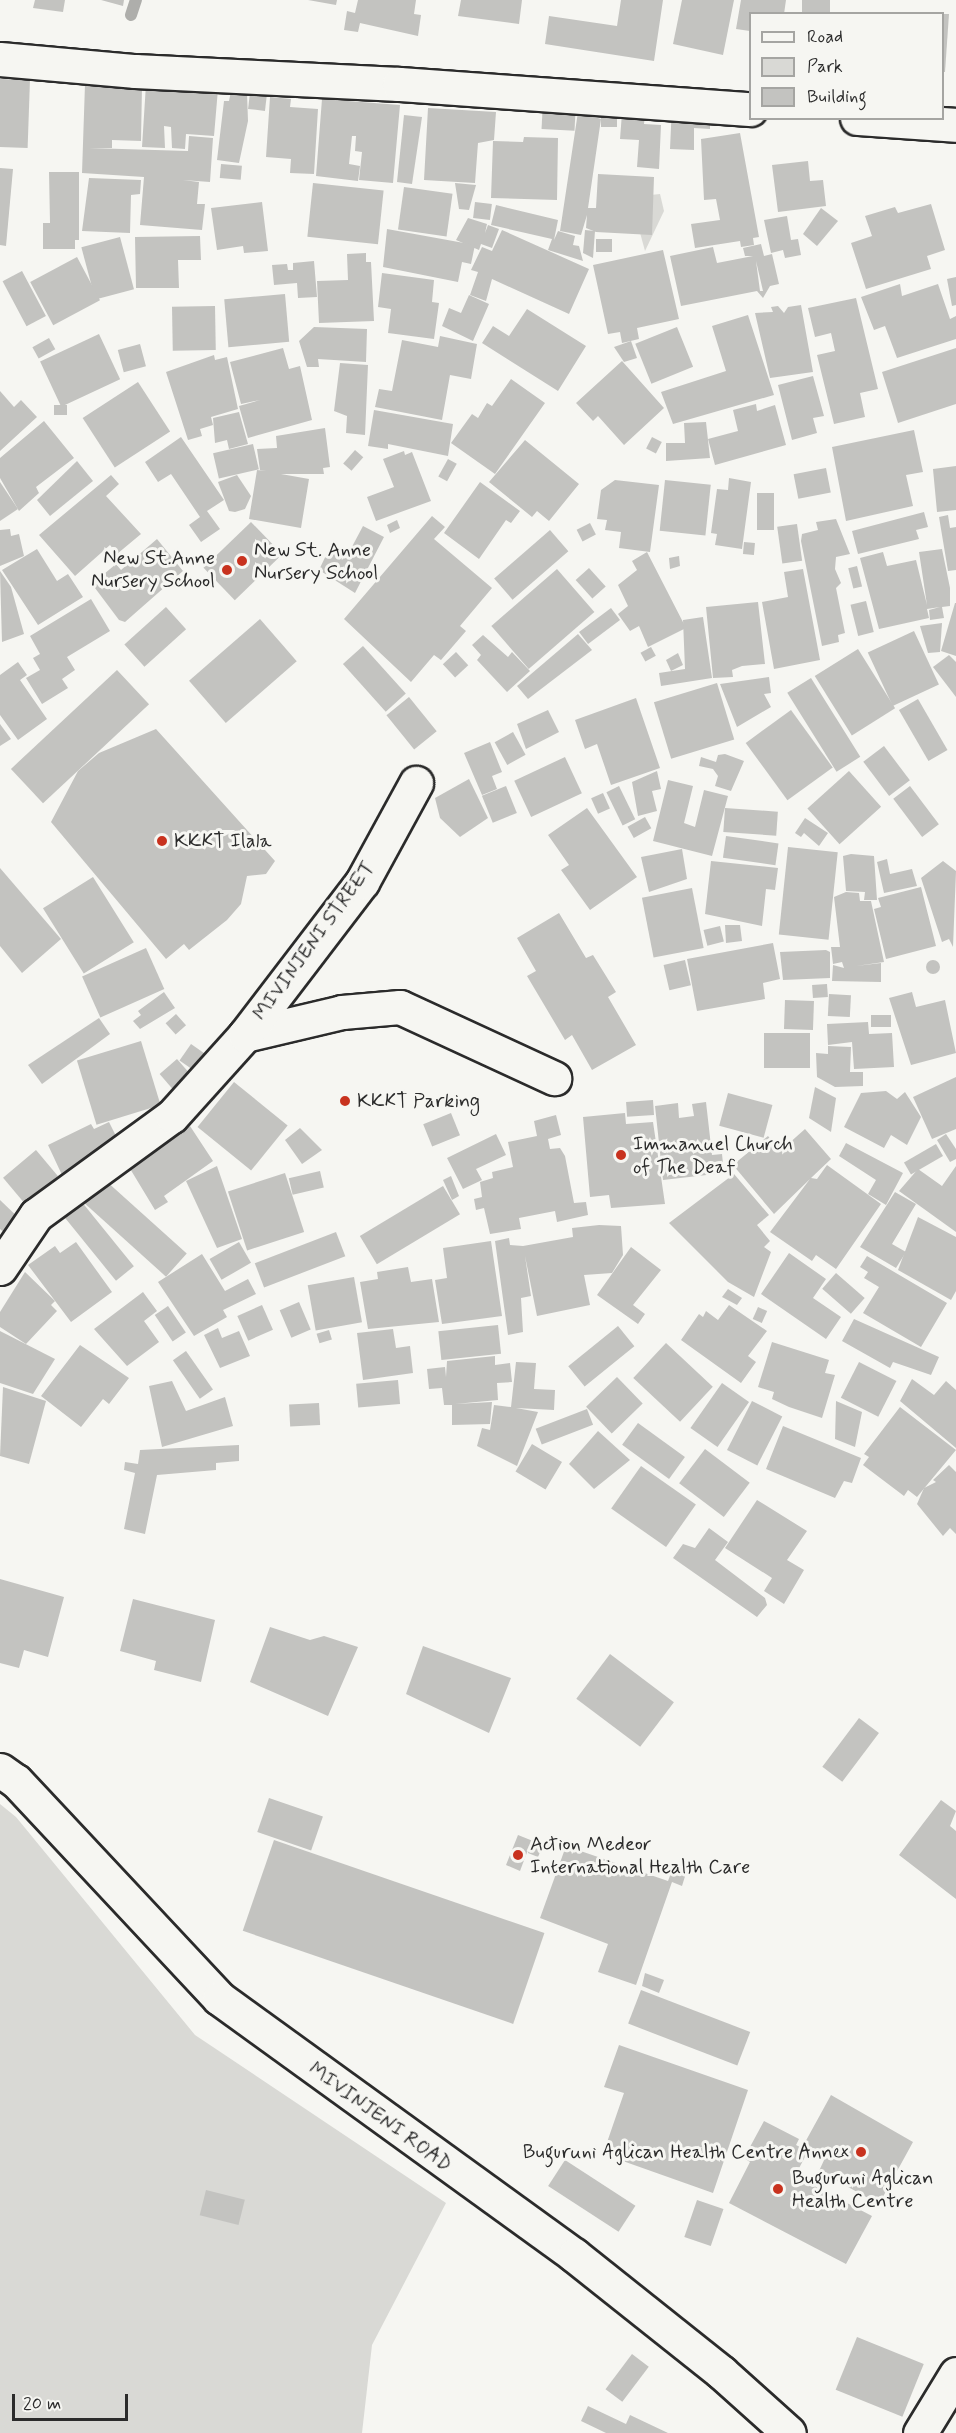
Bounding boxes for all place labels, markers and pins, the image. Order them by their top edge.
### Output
place label: New St. Anne Nursery School [254,538,378,585]
place label: New St.Anne Nursery School [91,546,215,593]
marker: New St. Anne Nursery School [235,554,249,568]
marker: New St.Anne Nursery School [220,563,234,577]
place label: KKKT Ilala [174,829,272,853]
marker: KKKT Ilala [155,834,169,848]
place label: KKKT Parking [357,1089,477,1113]
marker: KKKT Parking [338,1094,352,1108]
place label: Immanuel Church of The Deaf [633,1132,798,1179]
marker: Immanuel Church of The Deaf [614,1148,628,1162]
place label: Action Medeor International Health Care [530,1832,750,1879]
marker: Action Medeor International Health Care [511,1848,525,1862]
place label: Buguruni Aglican Health Centre Annex [524,2140,849,2164]
marker: Buguruni Aglican Health Centre Annex [854,2145,868,2159]
place label: Buguruni Aglican Health Centre [792,2166,934,2213]
marker: Buguruni Aglican Health Centre [769,2180,787,2198]

